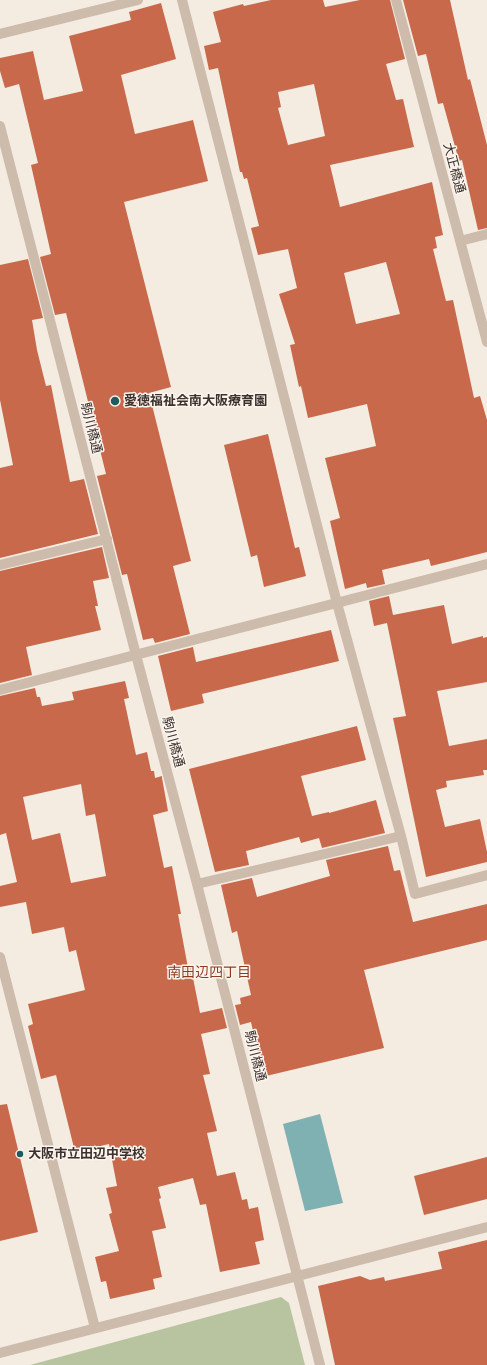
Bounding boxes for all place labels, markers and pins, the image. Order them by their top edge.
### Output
place label: 愛徳福祉会南大阪療育園 [124,393,267,409]
marker: 愛徳福祉会南大阪療育園 [109,395,121,407]
place label: 大阪市立田辺中学校 [28,1146,145,1162]
marker: 大阪市立田辺中学校 [15,1149,25,1159]

